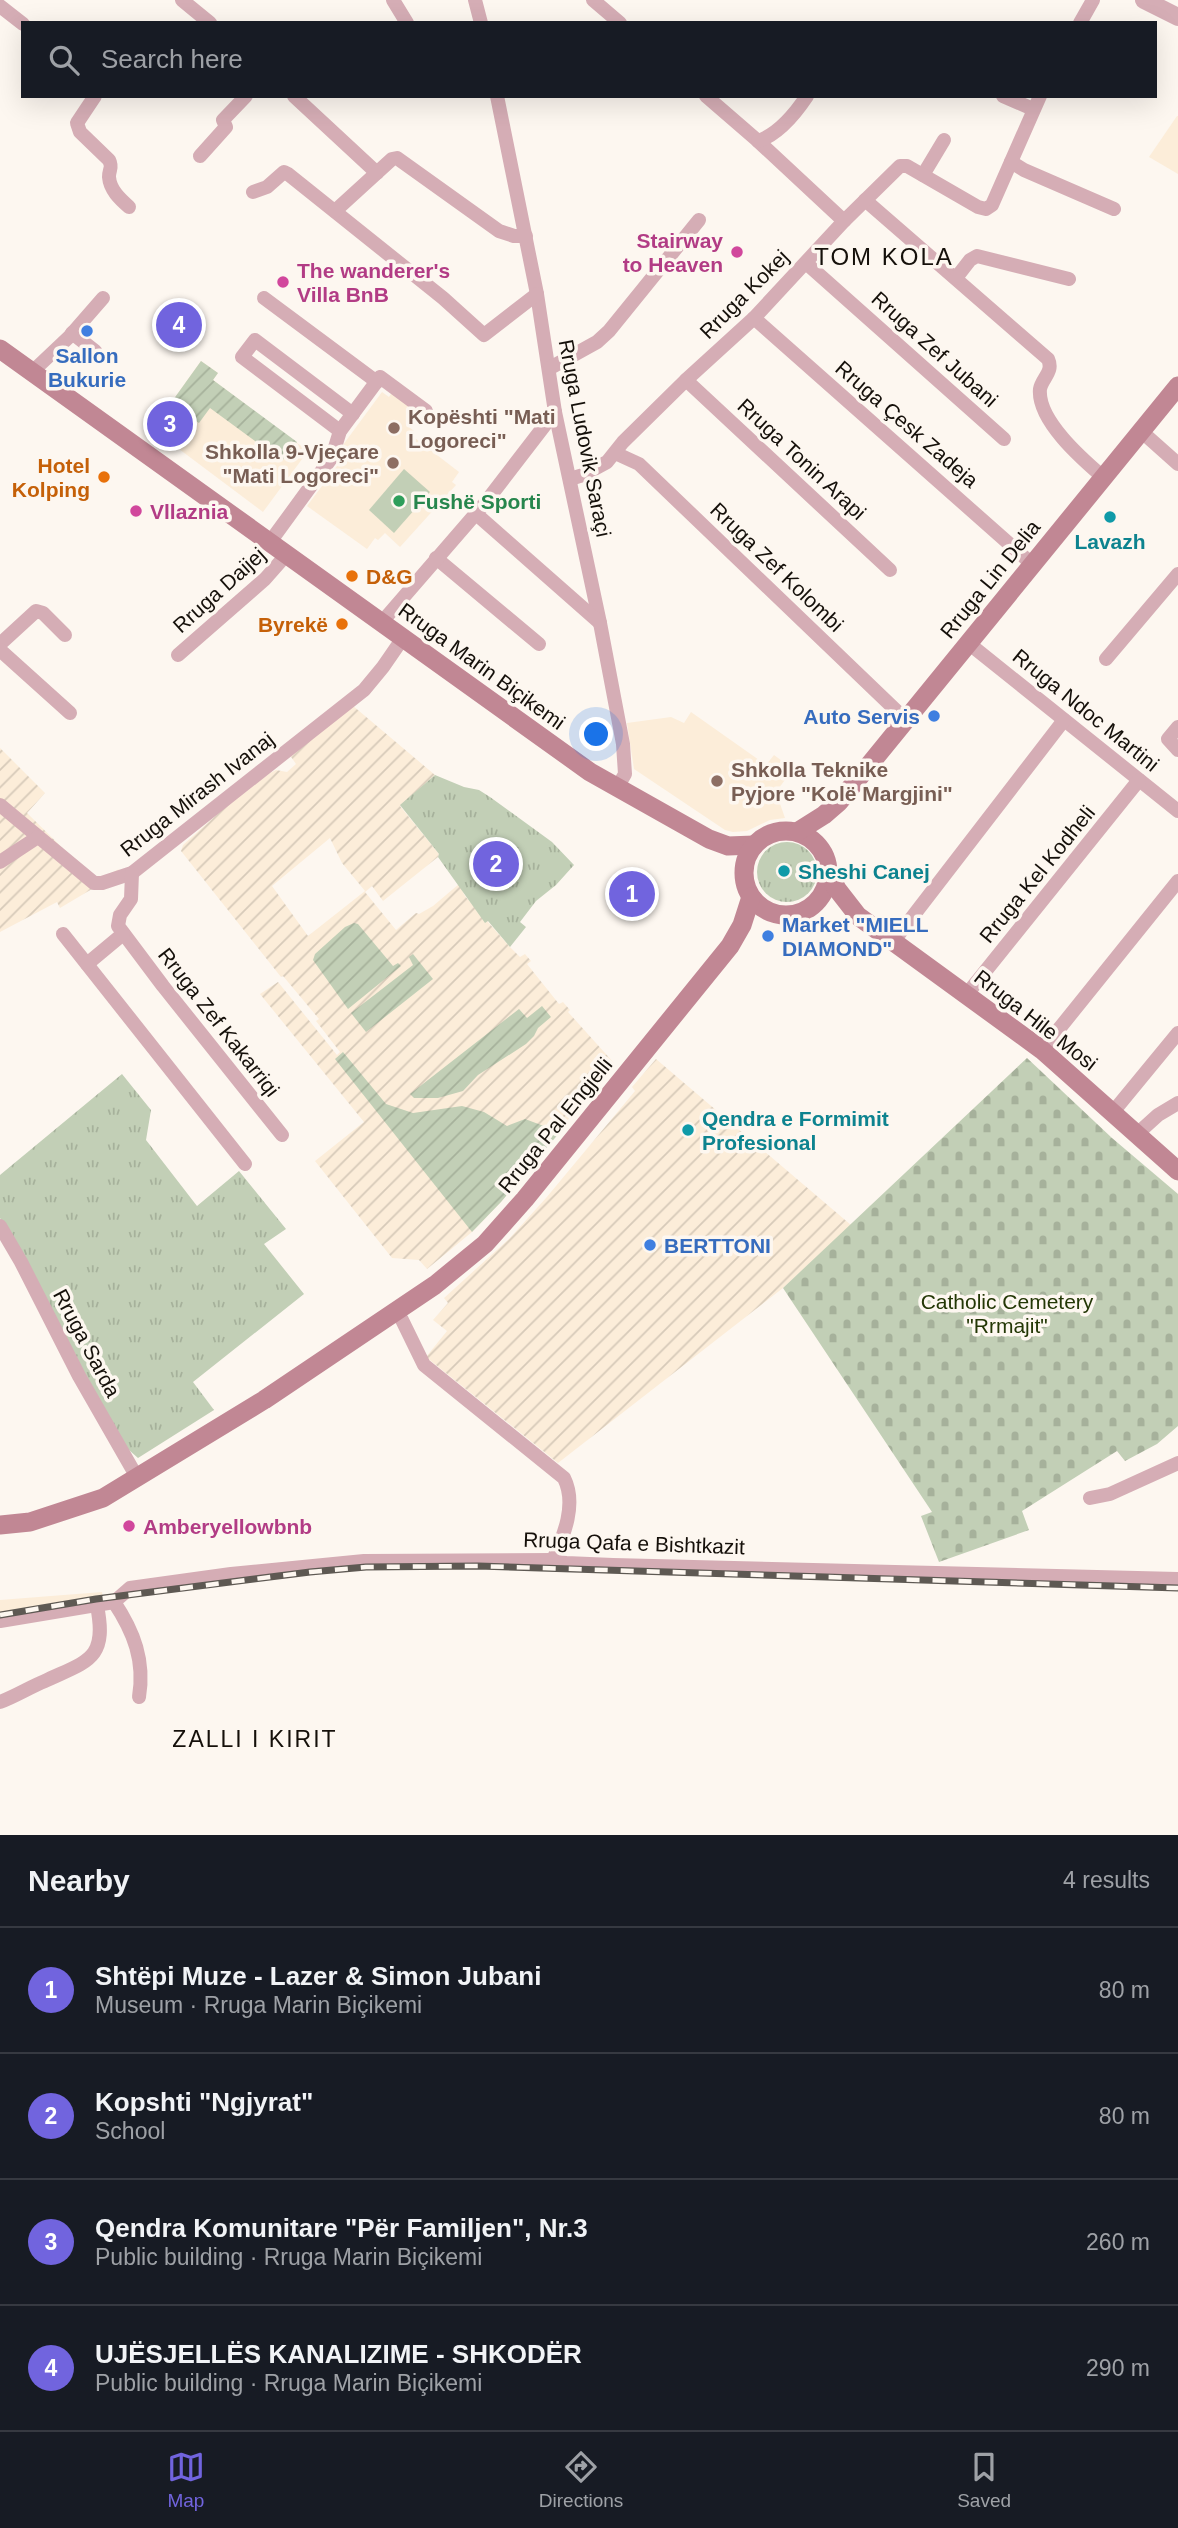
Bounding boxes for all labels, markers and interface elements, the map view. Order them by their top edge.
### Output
search box [21,21,1157,98]
icon: search [45,41,83,79]
text: Search here [101,44,243,74]
place label: Stairway to Heaven [623,229,723,276]
district label: TOM KOLA [814,243,954,270]
marker: Stairway to Heaven [729,244,745,260]
street label: Rruga Kokej [695,245,793,343]
place label: The wanderer's Villa BnB [297,259,450,306]
marker: The wanderer's Villa BnB [275,274,291,290]
street label: Rruga Zef Jubani [867,287,1003,411]
pin: 4 [156,299,202,351]
marker: Sallon Bukurie [79,323,95,339]
street label: Rruga Ludovik Saraçi [555,337,615,539]
place label: Sallon Bukurie [48,344,126,391]
street label: Rruga Çesk Zadeja [831,356,983,492]
street label: Rruga Tonin Arapi [733,394,871,524]
pin: 3 [147,398,193,450]
place label: Kopështi "Mati Logoreci" [408,405,556,452]
marker: Kopështi "Mati Logoreci" [386,420,402,436]
place label: Shkolla 9-Vjeçare "Mati Logoreci" [205,440,379,487]
place label: Hotel Kolping [12,454,90,501]
marker: Shkolla 9-Vjeçare "Mati Logoreci" [385,455,401,471]
marker: Hotel Kolping [96,469,112,485]
place label: Fushë Sporti [413,490,541,513]
marker: Fushë Sporti [391,493,407,509]
street label: Rruga Zef Kolombi [706,498,848,636]
place label: Vllaznia [150,500,229,523]
marker: Vllaznia [128,503,144,519]
marker: Lavazh [1102,509,1118,525]
street label: Rruga Lin Delia [936,515,1045,642]
place label: Lavazh [1074,530,1146,553]
street label: Rruga Daijej [168,543,270,637]
place label: D&G [366,565,413,588]
marker: D&G [344,568,360,584]
street label: Rruga Marin Biçikemi [395,598,569,734]
place label: Byrekë [258,613,328,636]
marker: Byrekë [334,616,350,632]
street label: Rruga Ndoc Martini [1008,644,1164,776]
place label: Auto Servis [803,705,920,728]
marker: Auto Servis [926,708,942,724]
your location [579,717,613,751]
street label: Rruga Mirash Ivanaj [116,727,278,861]
place label: Shkolla Teknike Pyjore "Kolë Margjini" [731,758,953,805]
marker: Shkolla Teknike Pyjore "Kolë Margjini" [709,773,725,789]
street label: Rruga Kel Kodheli [975,801,1099,947]
pin: 2 [473,838,519,890]
place label: Sheshi Canej [798,860,930,883]
marker: Sheshi Canej [776,863,792,879]
pin: 1 [609,868,655,920]
place label: Market "MIELL DIAMOND" [782,913,929,960]
marker: Market "MIELL DIAMOND" [760,928,776,944]
street label: Rruga Zef Kakarriqi [154,943,284,1101]
street label: Rruga Hile Mosi [970,965,1102,1075]
street label: Rruga Pal Engjelli [494,1053,616,1197]
place label: Qendra e Formimit Profesional [702,1107,889,1154]
marker: Qendra e Formimit Profesional [680,1122,696,1138]
place label: BERTTONI [664,1234,771,1257]
marker: BERTTONI [642,1237,658,1253]
street label: Rruga Sarda [49,1285,125,1401]
park label: Catholic Cemetery "Rrmajit" [921,1290,1094,1337]
place label: Amberyellowbnb [143,1515,312,1538]
marker: Amberyellowbnb [121,1518,137,1534]
street label: Rruga Qafa e Bishtkazit [523,1528,745,1558]
district label: ZALLI I KIRIT [172,1726,338,1752]
text: Nearby [28,1864,130,1897]
text: 4 results [1063,1867,1150,1893]
text: Shtëpi Muze - Lazer & Simon Jubani [95,1961,541,1991]
text: 1 [45,1977,57,2003]
text: 80 m [1099,1977,1150,2003]
text: Museum · Rruga Marin Biçikemi [95,1992,422,2018]
text: Kopshti "Ngjyrat" [95,2087,313,2117]
text: 2 [45,2103,57,2129]
text: 80 m [1099,2103,1150,2129]
text: School [95,2118,165,2144]
text: Qendra Komunitare "Për Familjen", Nr.3 [95,2213,588,2243]
text: 3 [45,2229,57,2255]
text: 260 m [1086,2229,1150,2255]
text: Public building · Rruga Marin Biçikemi [95,2244,482,2270]
text: UJËSJELLËS KANALIZIME - SHKODËR [95,2339,582,2369]
text: 4 [45,2355,57,2381]
text: 290 m [1086,2355,1150,2381]
text: Public building · Rruga Marin Biçikemi [95,2370,482,2396]
tab: Map [167,2448,205,2512]
tab: Directions [539,2448,623,2512]
tab: Saved [957,2448,1011,2512]

